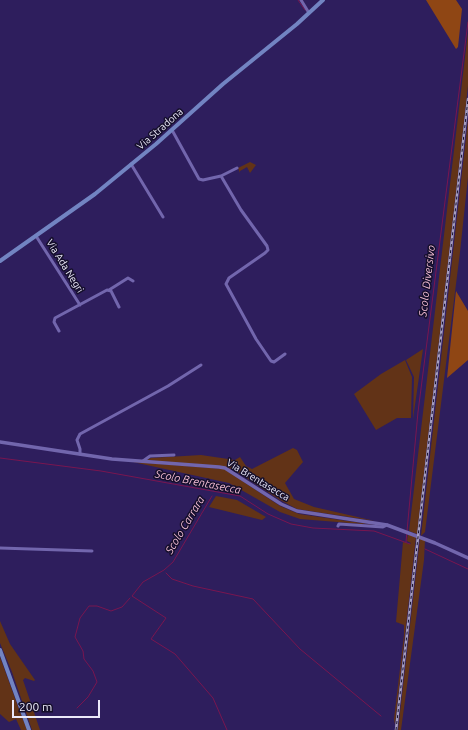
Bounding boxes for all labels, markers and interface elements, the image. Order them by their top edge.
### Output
street label: Via Stradona [134,106,186,152]
street label: Via Ada Negri [44,237,86,295]
water label: Scolo Diversivo [416,244,438,318]
street label: Via Brentasecca [224,457,292,503]
water label: Scolo Brentasecca [154,467,242,497]
water label: Scolo Carrara [163,494,207,556]
scale bar [14,692,102,718]
text: 200 m [19,700,52,713]

